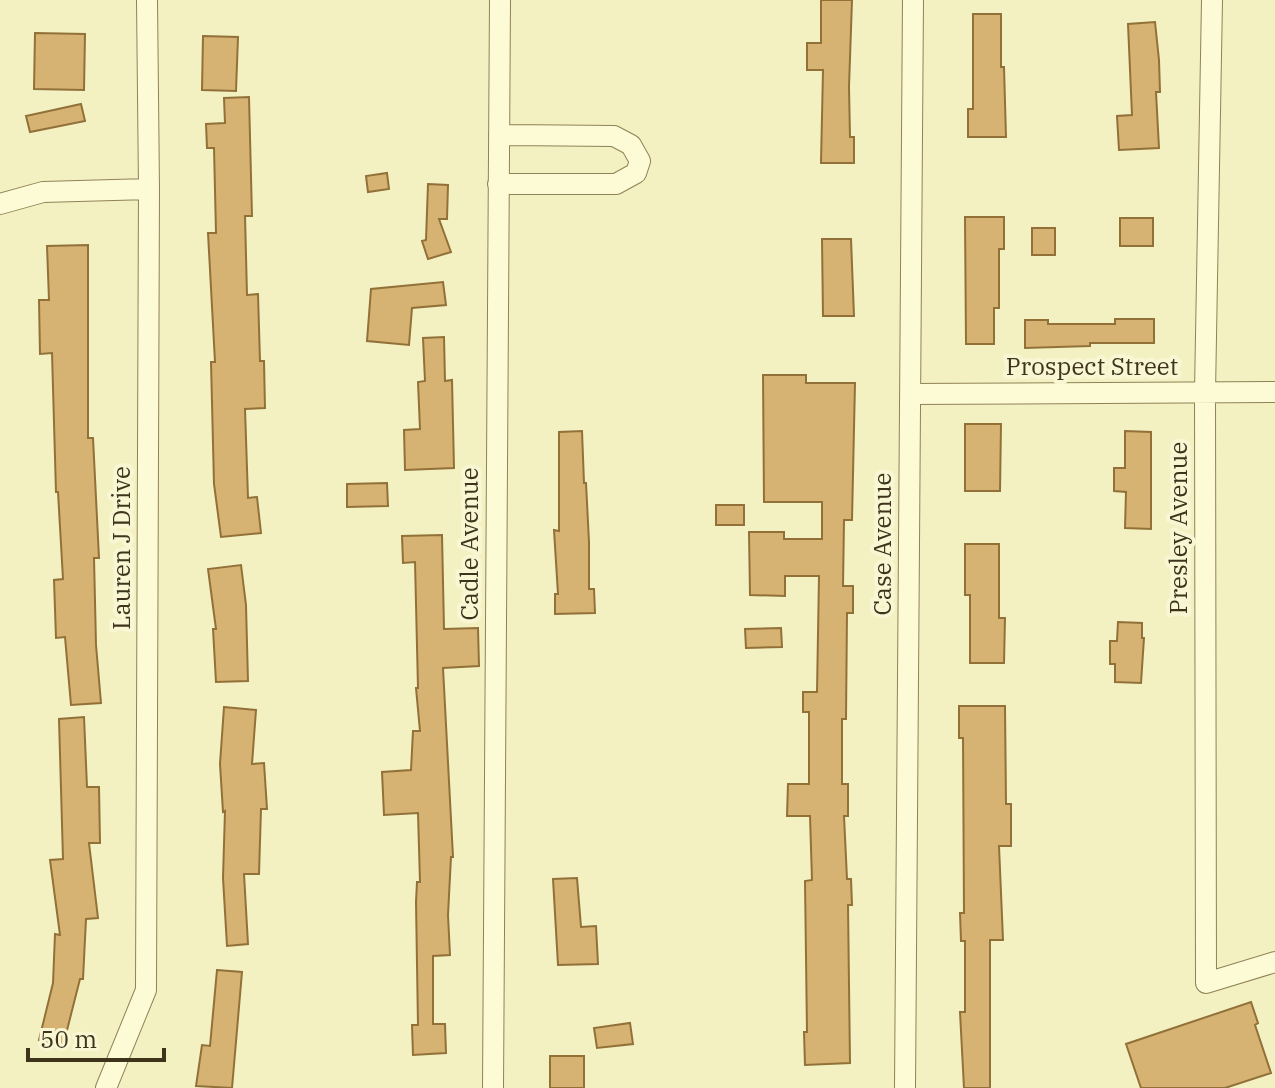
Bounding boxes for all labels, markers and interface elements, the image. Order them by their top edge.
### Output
street label: Prospect Street [1006,350,1178,382]
street label: Presley Avenue [1162,442,1194,614]
street label: Lauren J Drive [105,466,137,630]
street label: Cadle Avenue [453,467,485,621]
street label: Case Avenue [866,473,898,615]
scale bar [28,1012,164,1062]
text: 50 m [40,1023,97,1055]

